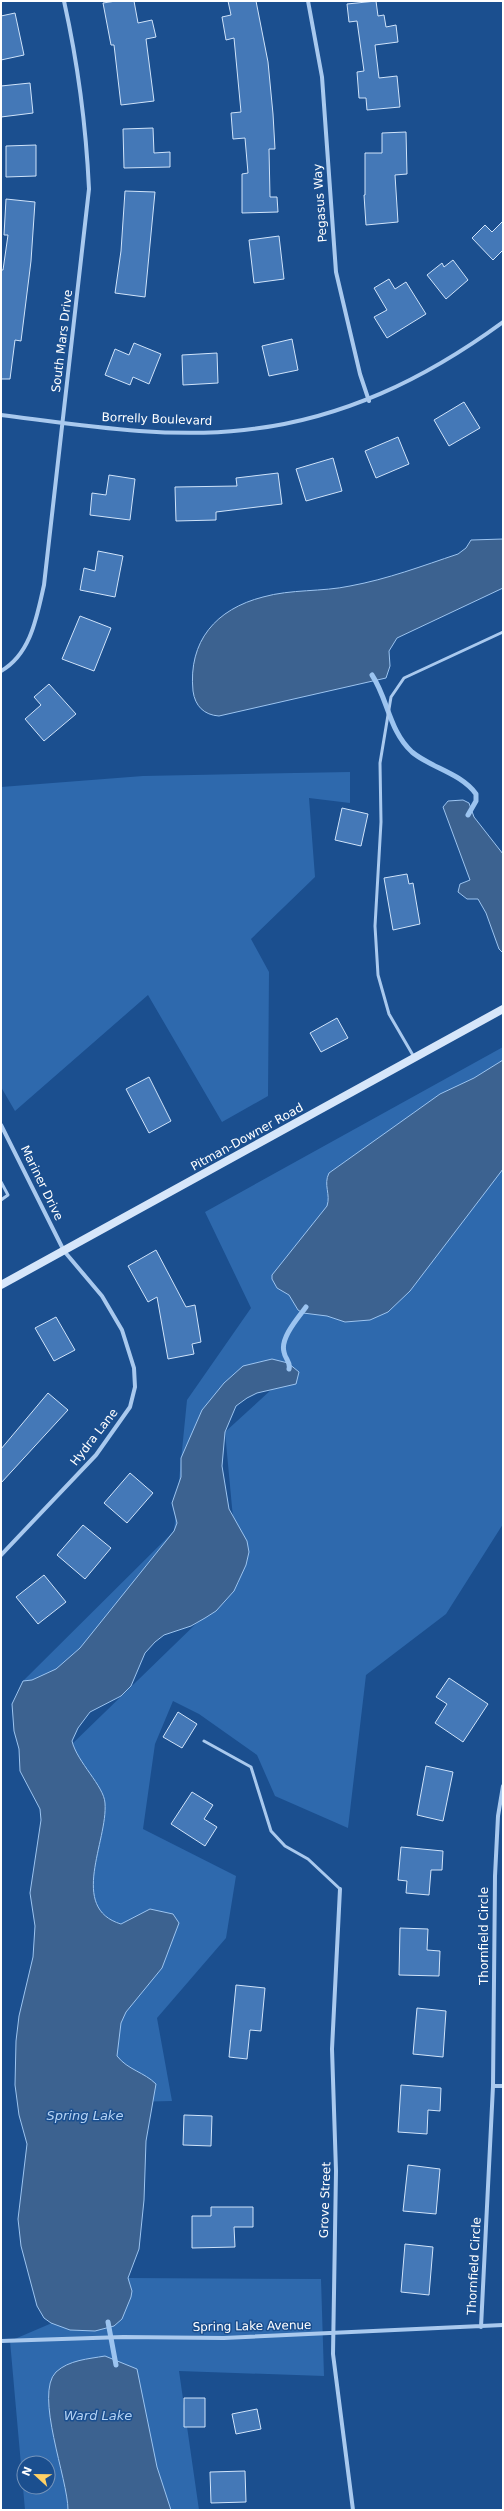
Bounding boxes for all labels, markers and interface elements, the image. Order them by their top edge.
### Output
street label: Pegasus Way [310,163,330,243]
street label: South Mars Drive [49,289,75,393]
street label: Borrelly Boulevard [101,410,213,428]
street label: Pitman-Downer Road [188,1100,306,1174]
street label: Mariner Drive [18,1143,66,1223]
street label: Hydra Lane [67,1406,121,1468]
street label: Thornfield Circle [477,1887,491,1986]
water label: Spring Lake [47,2108,123,2123]
street label: Grove Street [317,2161,333,2238]
street label: Thornfield Circle [464,2217,484,2316]
street label: Spring Lake Avenue [192,2318,312,2334]
water label: Ward Lake [64,2408,132,2423]
north arrow [16,2455,56,2495]
text: N [19,2465,35,2478]

